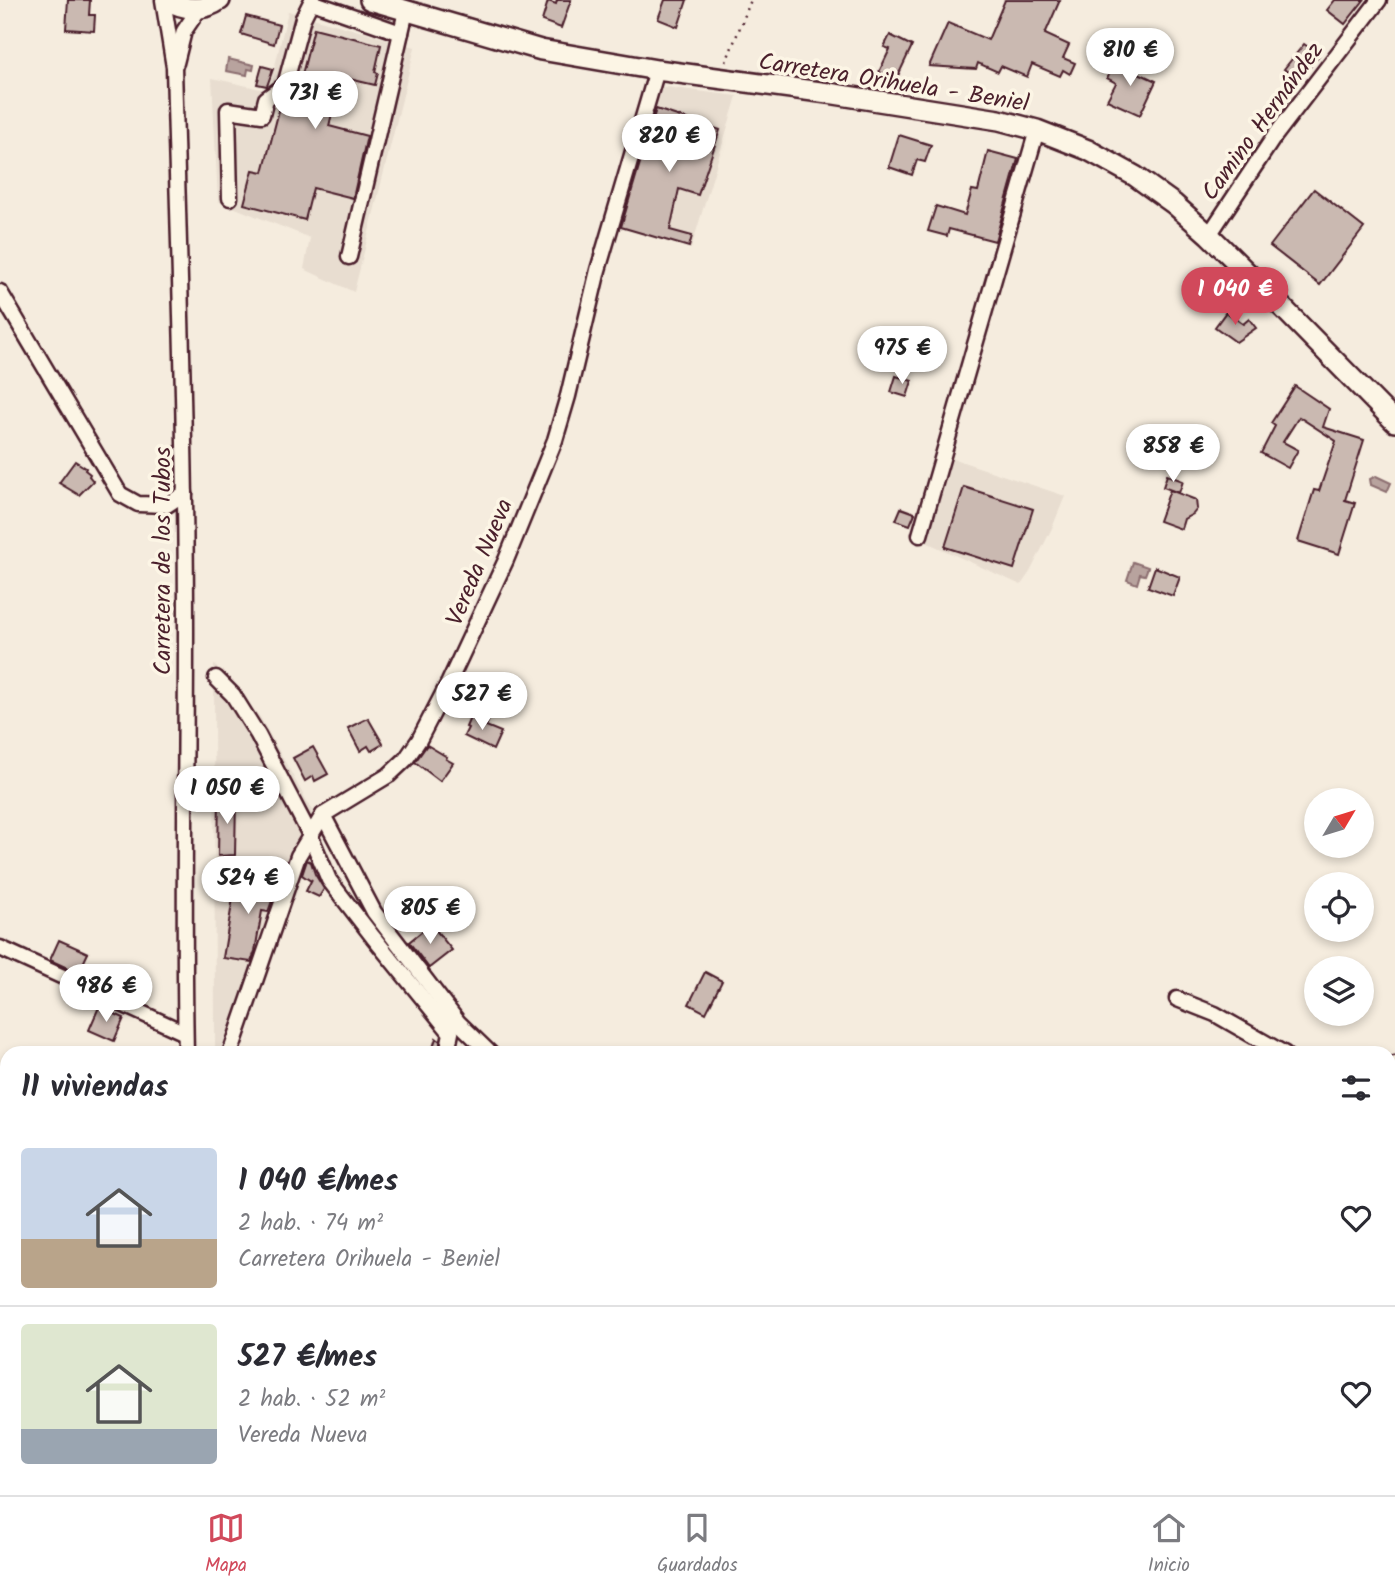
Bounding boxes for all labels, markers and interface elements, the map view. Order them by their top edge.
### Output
pin: 810 € [1081,28,1179,88]
text: 810 € [1102,33,1158,69]
street label: Camino Hernández [1192,34,1334,210]
street label: Carretera Orihuela - Beniel [756,43,1032,124]
pin: 731 € [266,72,364,131]
text: 731 € [288,76,342,112]
pin: 820 € [620,114,718,174]
text: 820 € [638,119,700,155]
pin: 1 040 € [1170,268,1300,327]
text: 1 040 € [1197,272,1273,308]
pin: 975 € [853,326,951,386]
text: 975 € [873,331,931,367]
pin: 858 € [1124,424,1222,484]
text: 858 € [1142,429,1204,465]
street label: Carretera de los Tubos [144,447,183,675]
street label: Vereda Nueva [436,493,525,632]
pin: 527 € [433,672,531,732]
text: 527 € [452,677,512,713]
pin: 1 050 € [162,766,292,826]
text: 1 050 € [190,771,264,807]
north arrow [1304,788,1374,858]
map controls [1304,788,1374,1026]
pin: 524 € [199,856,297,916]
text: 524 € [217,861,279,897]
button: locate [1304,872,1374,942]
pin: 805 € [381,886,479,946]
text: 805 € [400,891,460,927]
button: layers [1304,956,1374,1026]
pin: 986 € [57,964,155,1024]
text: 986 € [75,969,137,1005]
text: 11 viviendas [21,1064,168,1112]
icon: filters [1337,1069,1375,1107]
text: 1 040 €/mes [238,1158,398,1206]
icon: home [77,1176,161,1260]
icon: heart [1337,1199,1375,1237]
text: 2 hab. · 74 m² [238,1206,383,1242]
text: Carretera Orihuela - Beniel [238,1242,500,1278]
text: 527 €/mes [238,1334,377,1382]
icon: home [77,1352,161,1436]
icon: heart [1337,1375,1375,1413]
text: 2 hab. · 52 m² [238,1382,385,1418]
text: Vereda Nueva [238,1418,368,1454]
tab: Mapa [205,1509,247,1581]
tab: Guardados [657,1509,738,1581]
tab: Inicio [1148,1509,1190,1581]

